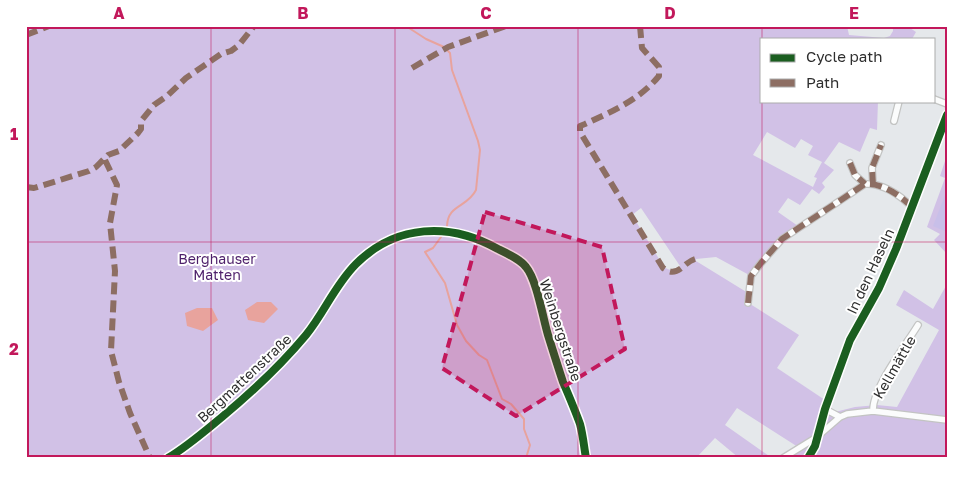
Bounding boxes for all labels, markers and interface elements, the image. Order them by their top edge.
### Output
text: A [113,3,125,23]
text: B [297,3,309,23]
text: C [480,3,492,23]
text: D [664,3,676,23]
text: E [849,3,859,23]
legend [760,38,936,102]
text: Cycle path [806,47,882,65]
text: Path [806,73,839,91]
text: 1 [10,124,18,144]
street label: In den Haseln [843,225,897,317]
park label: Berghauser Matten [178,250,256,283]
street label: Weinbergstraße [536,277,586,383]
street label: Bergmattenstraße [194,330,294,426]
street label: Kellmättle [869,332,919,402]
text: 2 [9,339,19,359]

